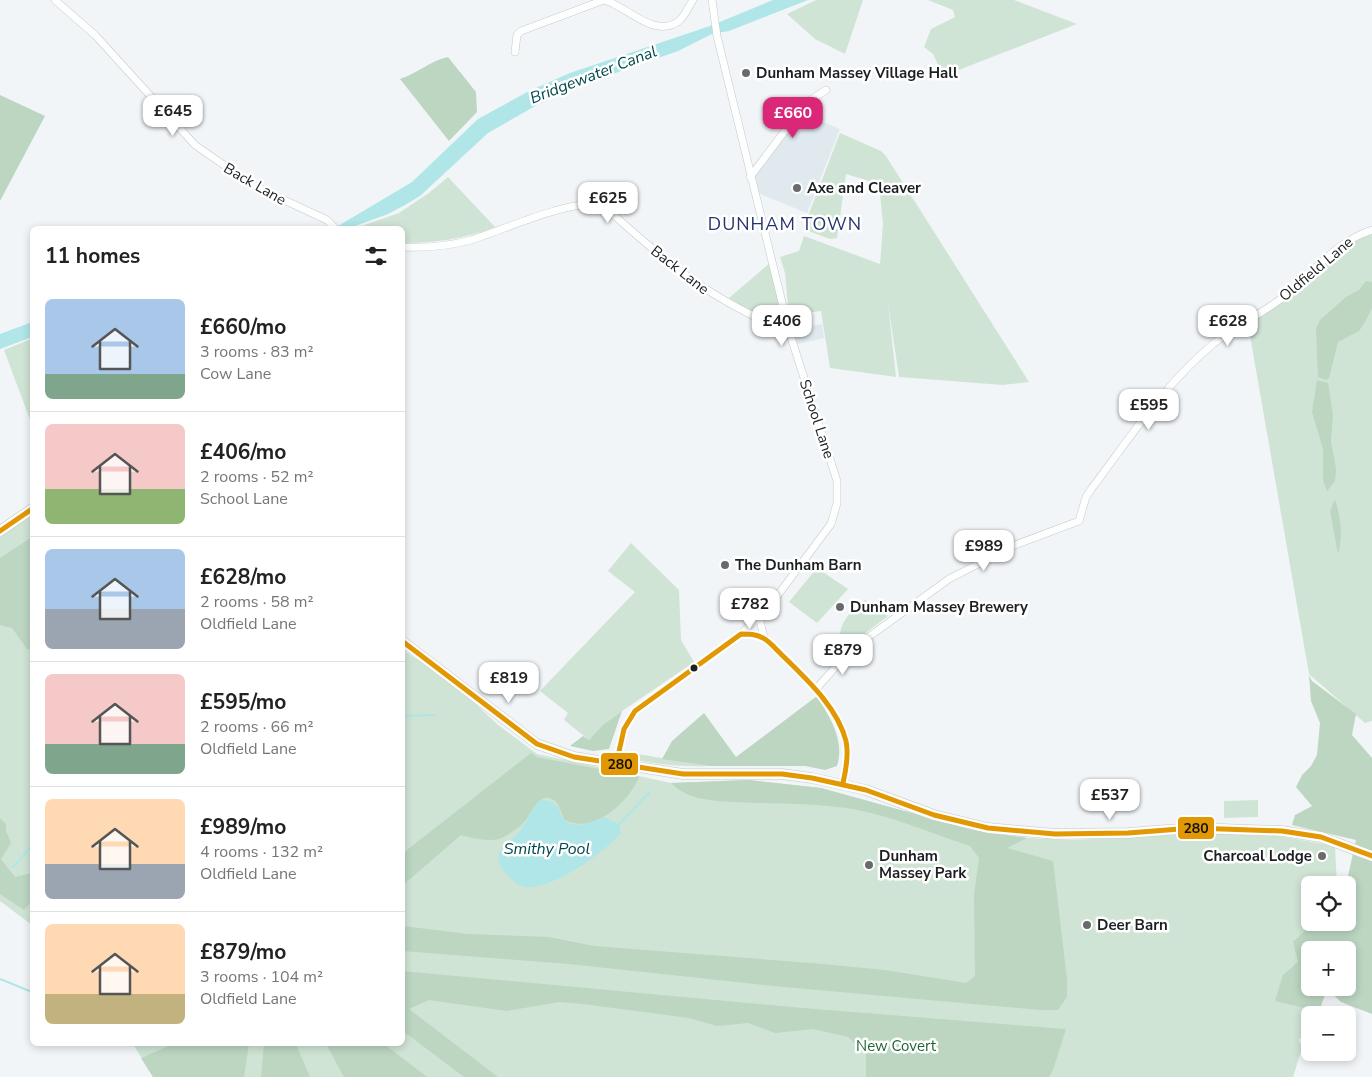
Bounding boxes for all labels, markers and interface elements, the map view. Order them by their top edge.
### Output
water label: Bridgewater Canal [527,41,660,109]
place label: Dunham Massey Village Hall [756,63,958,83]
marker: Dunham Massey Village Hall [740,67,752,79]
pin: £645 [143,94,203,137]
pin: £660 [763,96,823,139]
text: £645 [154,100,192,122]
text: £660 [774,102,812,124]
street label: Back Lane [220,158,290,210]
place label: Axe and Cleaver [807,178,921,198]
pin: £625 [578,182,638,224]
marker: Axe and Cleaver [791,182,803,194]
text: £625 [589,187,627,209]
district label: DUNHAM TOWN [708,212,862,236]
street label: Oldfield Lane [1275,232,1357,306]
street label: Back Lane [647,241,713,299]
text: 11 homes [45,242,140,270]
icon: filters [362,242,390,270]
pin: £406 [752,304,812,347]
pin: £628 [1198,304,1258,347]
text: £406 [763,310,801,332]
text: £628 [1209,310,1247,332]
text: £660/mo [200,313,286,341]
icon: home [85,319,145,379]
text: 3 rooms · 83 m² [200,341,313,363]
text: Cow Lane [200,363,271,385]
street label: School Lane [795,377,839,461]
pin: £595 [1119,388,1179,431]
text: £595 [1130,394,1168,416]
text: £406/mo [200,438,286,466]
icon: home [85,444,145,504]
text: 2 rooms · 52 m² [200,466,313,488]
text: School Lane [200,488,288,510]
pin: £989 [954,530,1014,572]
text: £989 [965,535,1003,557]
place label: The Dunham Barn [735,555,862,575]
marker: The Dunham Barn [719,559,731,571]
text: £628/mo [200,563,286,591]
icon: home [85,569,145,629]
pin: £782 [720,588,780,630]
text: 2 rooms · 58 m² [200,591,313,613]
text: £782 [731,593,769,615]
place label: Dunham Massey Brewery [850,597,1028,617]
marker: Dunham Massey Brewery [834,601,846,613]
text: Oldfield Lane [200,613,297,635]
pin: £879 [813,634,873,676]
text: £879 [824,639,862,661]
pin: £819 [479,662,539,704]
unlabelled marker [689,663,699,673]
text: £819 [490,667,528,689]
text: £595/mo [200,688,286,716]
icon: home [85,694,145,754]
text: 2 rooms · 66 m² [200,716,313,738]
text: Oldfield Lane [200,738,297,760]
line badge: 280 [600,752,639,776]
text: 280 [607,755,633,774]
pin: £537 [1080,778,1140,821]
text: £537 [1091,784,1129,806]
text: £989/mo [200,813,286,841]
line badge: 280 [1177,816,1215,840]
icon: home [85,819,145,879]
text: 280 [1183,819,1209,838]
water label: Smithy Pool [504,838,591,860]
text: 4 rooms · 132 m² [200,841,323,863]
place label: Dunham Massey Park [879,846,967,883]
place label: Charcoal Lodge [1203,846,1312,866]
marker: Charcoal Lodge [1316,850,1328,862]
marker: Dunham Massey Park [863,859,875,871]
text: Oldfield Lane [200,863,297,885]
map controls [1301,876,1356,1061]
button: locate [1301,876,1356,931]
place label: Deer Barn [1097,915,1168,935]
marker: Deer Barn [1081,919,1093,931]
text: £879/mo [200,938,286,966]
button: + [1301,941,1356,996]
icon: home [85,944,145,1004]
text: 3 rooms · 104 m² [200,966,323,988]
text: Oldfield Lane [200,988,297,1010]
button: − [1301,1006,1356,1061]
park label: New Covert [856,1036,937,1056]

